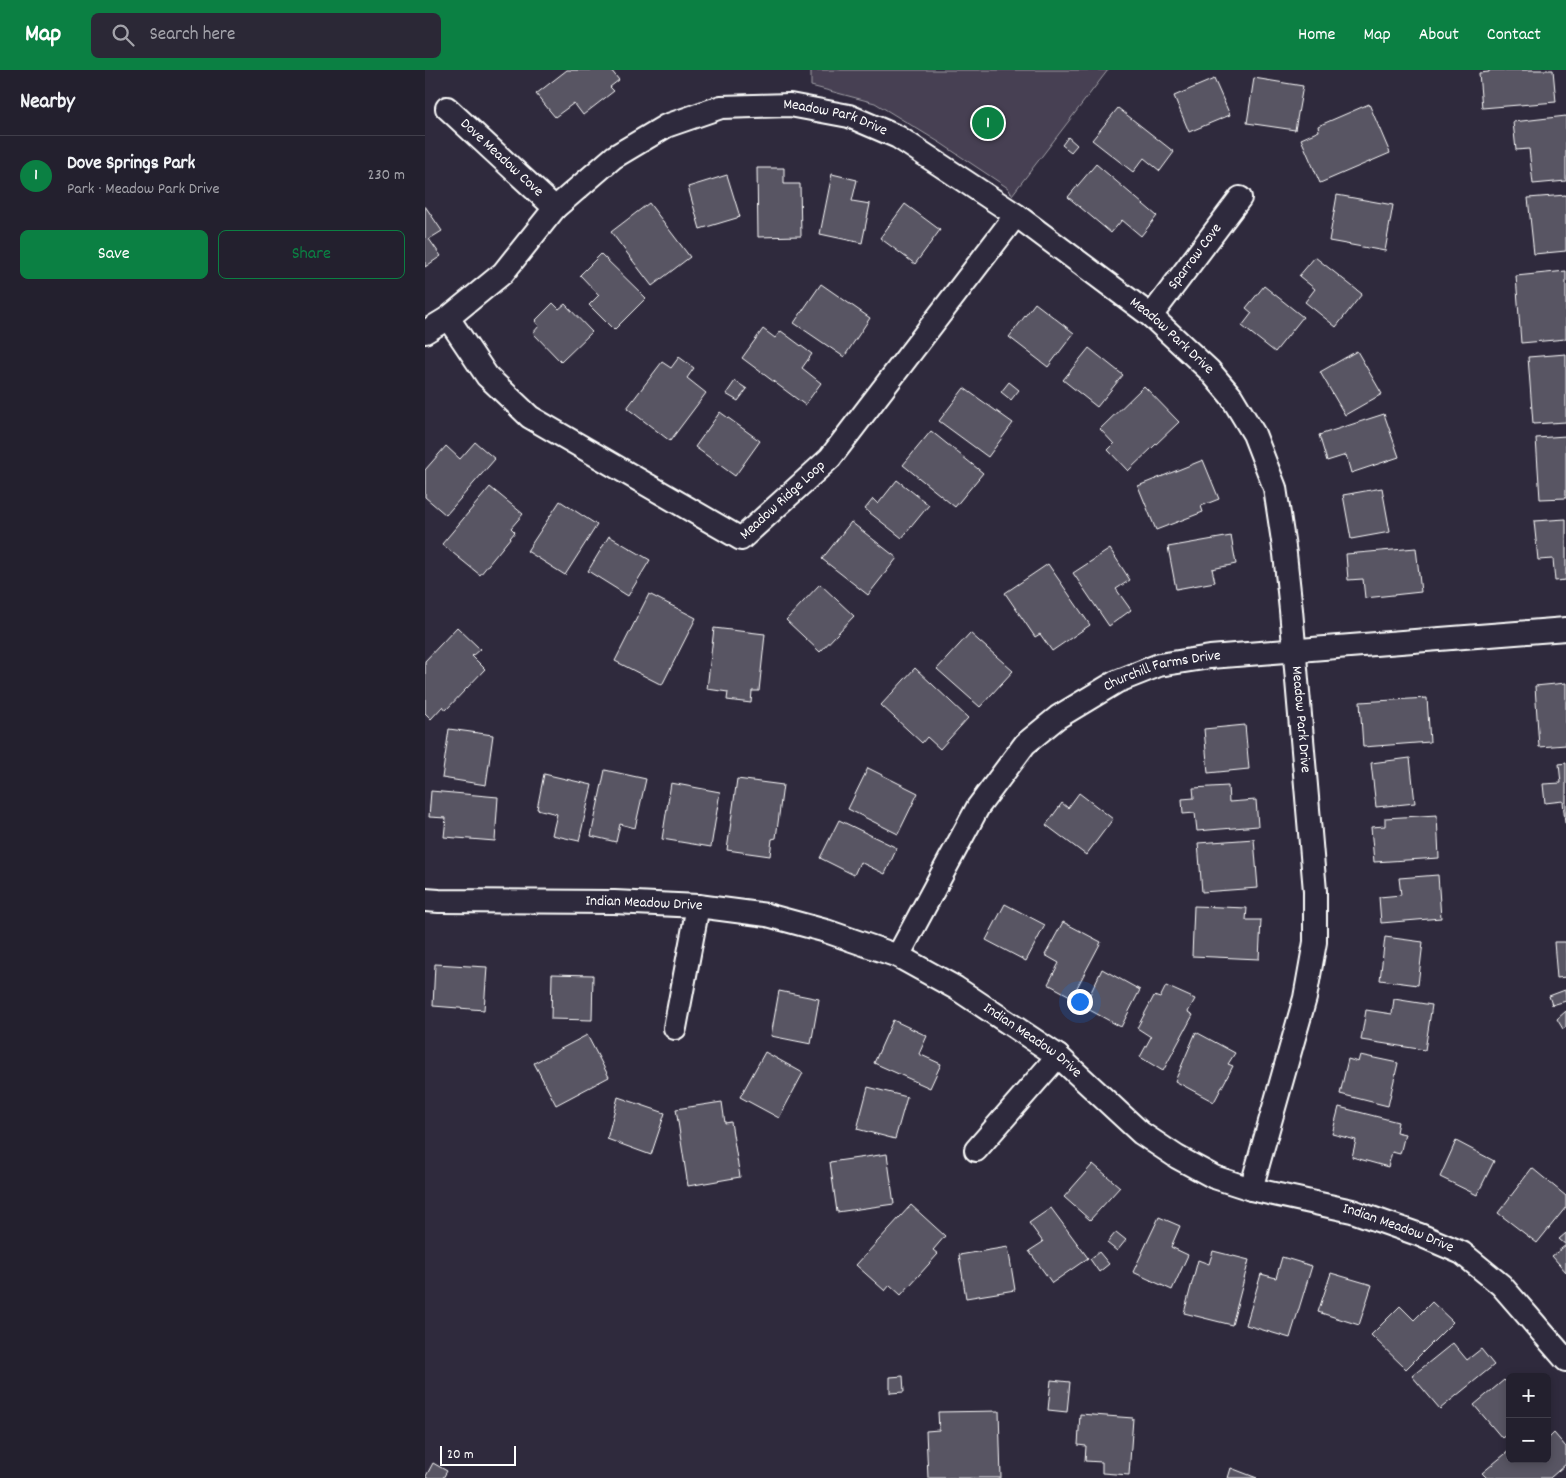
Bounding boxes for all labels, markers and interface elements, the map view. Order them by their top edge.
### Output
search box [91,13,441,58]
text: Map [25,18,61,52]
icon: search [109,21,137,49]
text: Search here [149,22,235,49]
text: Home [1298,23,1335,48]
text: Map [1363,23,1391,48]
text: About [1419,23,1459,48]
text: Contact [1487,23,1541,48]
text: Nearby [20,88,75,118]
street label: Meadow Park Drive [783,94,891,142]
pin: 1 [972,104,1004,142]
street label: Dove Meadow Cove [455,114,548,203]
text: Dove Springs Park [67,151,195,178]
text: 1 [34,164,38,187]
text: 230 m [368,164,405,187]
text: Park · Meadow Park Drive [67,178,220,201]
street label: Sparrow Cove [1163,219,1228,295]
button: Save [20,230,208,279]
button: Share [218,230,405,279]
street label: Meadow Park Drive [1124,292,1219,380]
street label: Meadow Ridge Loop [735,456,831,546]
street label: Churchill Farms Drive [1100,645,1222,698]
street label: Meadow Park Drive [1285,665,1316,774]
street label: Indian Meadow Drive [585,891,704,918]
your location [1067,989,1093,1015]
street label: Indian Meadow Drive [978,998,1087,1084]
street label: Indian Meadow Drive [1341,1198,1458,1259]
map controls [1506,1373,1551,1463]
button: + [1506,1373,1551,1418]
button: − [1506,1418,1551,1463]
scale bar [440,1443,516,1466]
text: 20 m [447,1445,474,1465]

